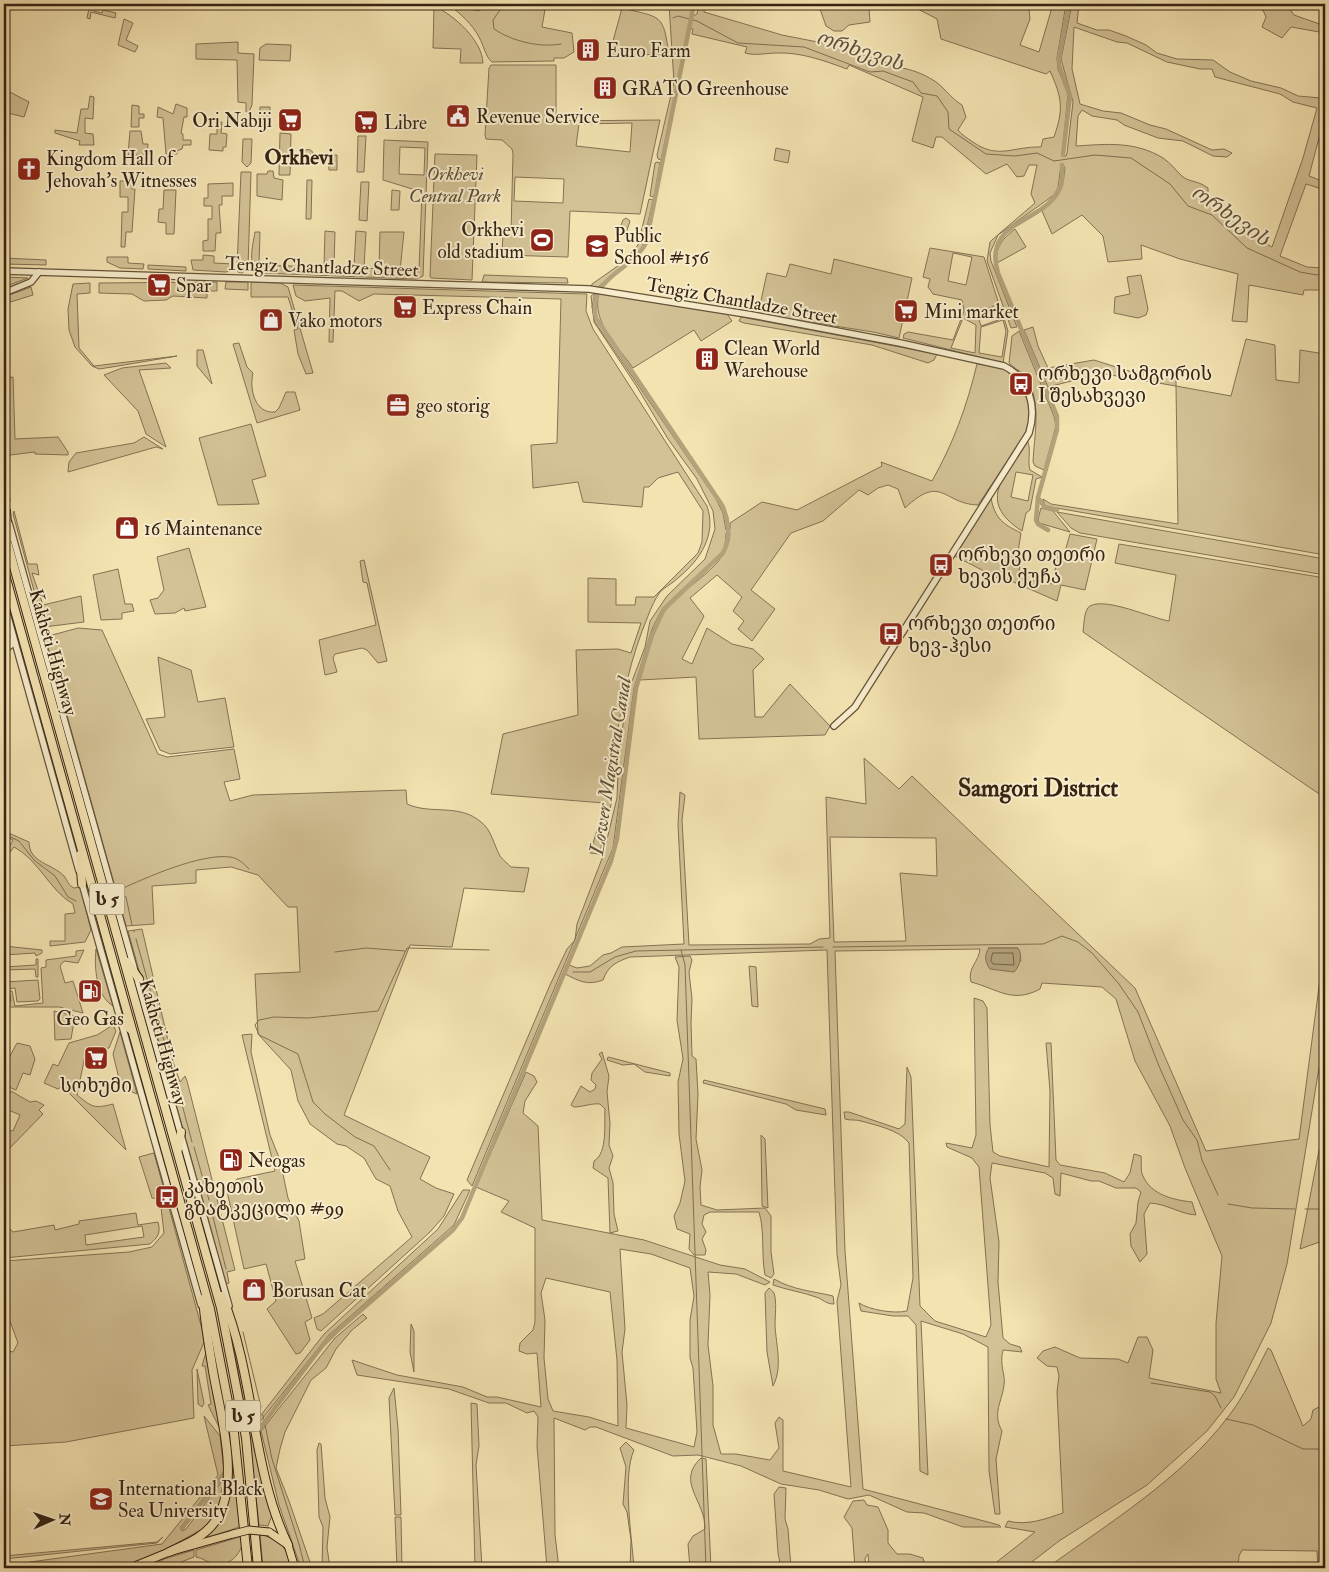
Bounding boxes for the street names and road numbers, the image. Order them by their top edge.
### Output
street label: Tengiz Chantladze Street [225,252,419,282]
street label: Tengiz Chantladze Street [644,272,839,330]
street label: Kakheti Highway [24,586,83,719]
road number: ს 5 [90,884,124,914]
street label: Kakheti Highway [134,976,193,1109]
road number: ს 5 [226,1400,260,1432]

